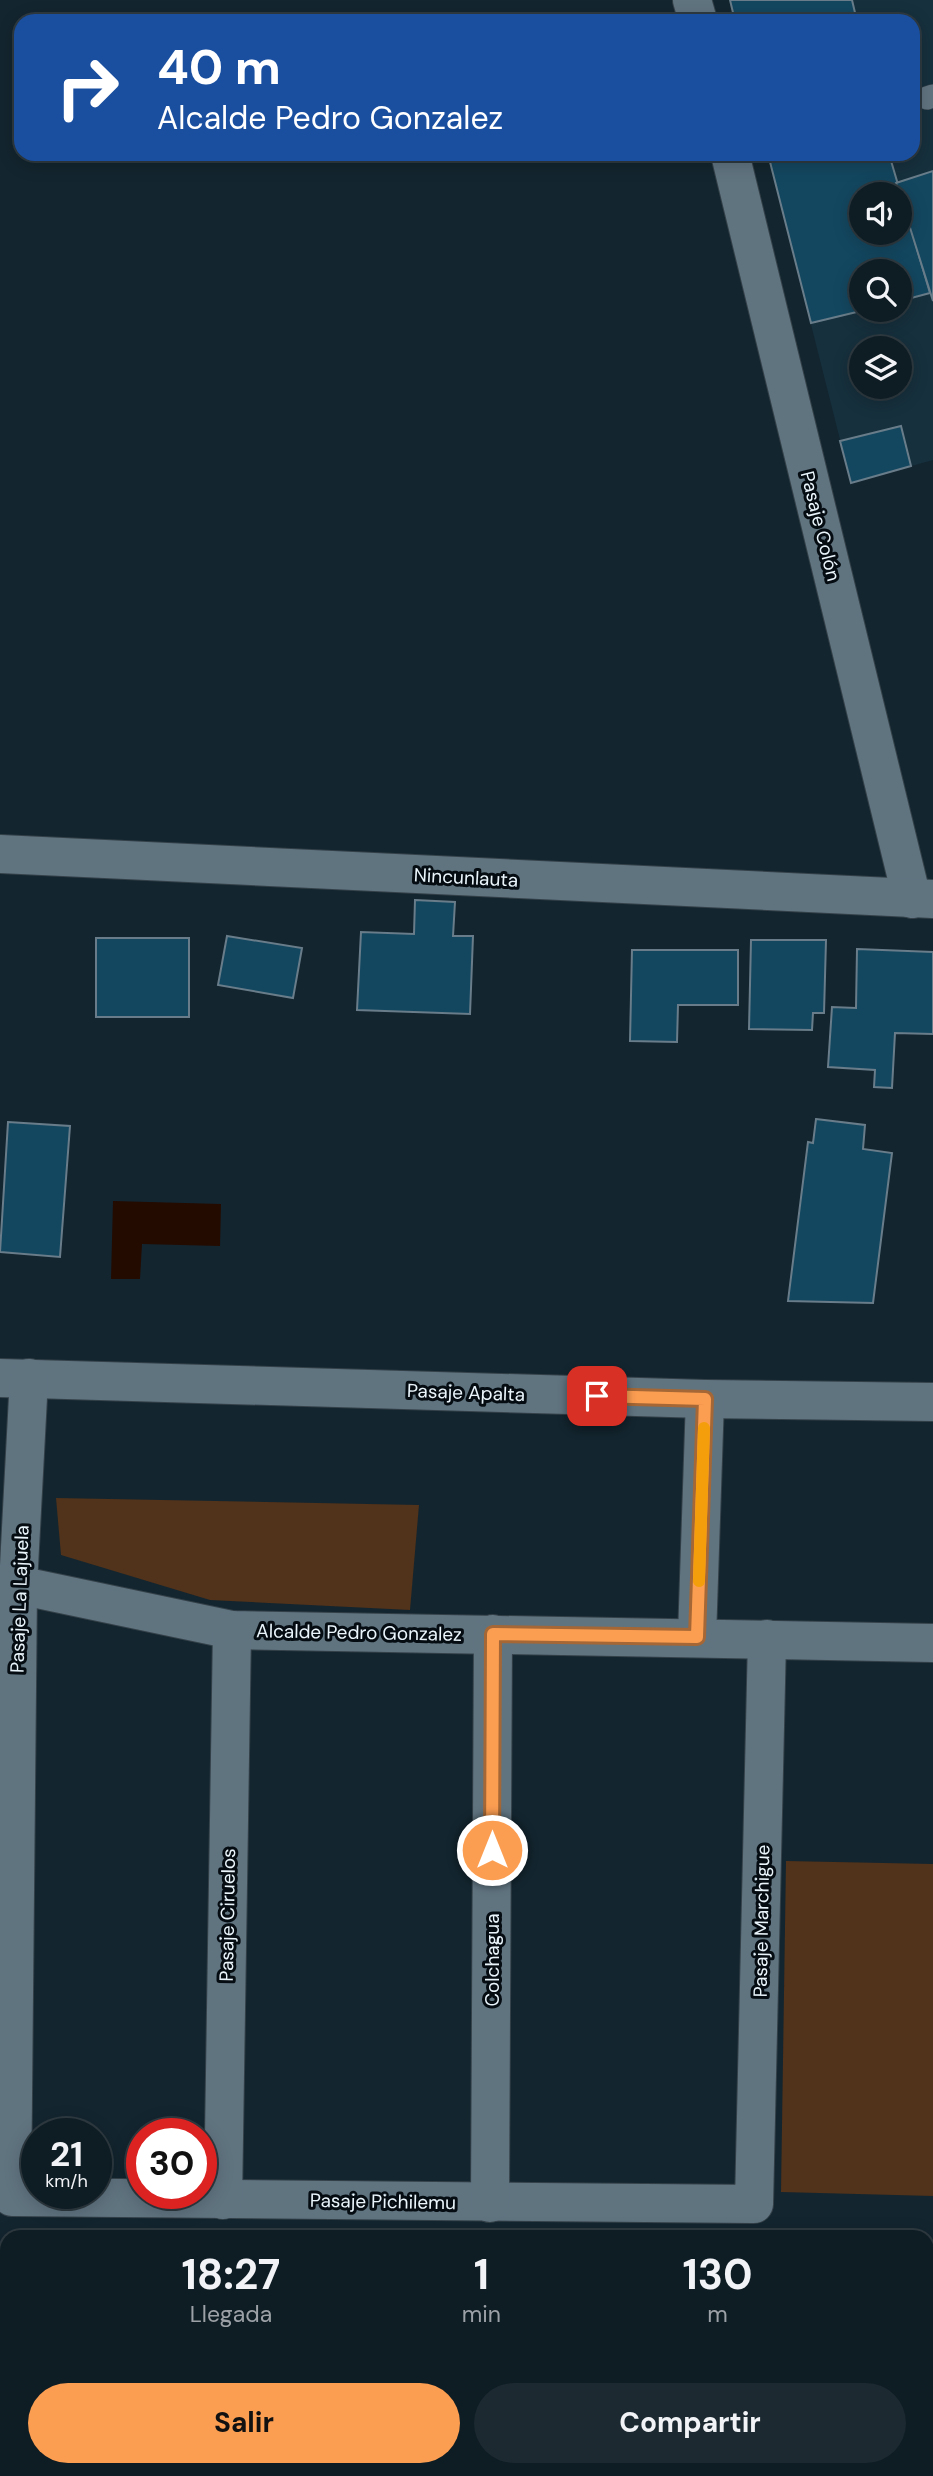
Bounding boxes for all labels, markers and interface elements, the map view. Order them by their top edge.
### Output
text: 40 m [157,35,281,99]
icon: right [42,42,133,133]
text: Alcalde Pedro Gonzalez [157,97,503,139]
map controls [849,182,912,399]
button: sound [849,182,912,245]
button: search [849,259,912,322]
button: layers [849,336,912,399]
street label: Pasaje Colón [795,468,846,584]
street label: Nincunlauta [413,862,519,893]
pin [567,1366,627,1426]
icon: arrive [578,1377,616,1415]
street label: Pasaje Apalta [407,1378,525,1407]
street label: Pasaje La Lajuela [4,1525,35,1673]
street label: Alcalde Pedro Gonzalez [256,1618,462,1647]
position arrow [455,1813,529,1887]
street label: Pasaje Marchigue [748,1844,775,1998]
street label: Pasaje Ciruelos [214,1848,241,1982]
street label: Colchagua [480,1913,505,2007]
speed limit sign: 30 [126,2118,217,2209]
text: 21 [50,2131,83,2177]
text: km/h [45,2169,88,2193]
street label: Pasaje Pichilemu [310,2188,456,2215]
text: 18:27 [181,2247,280,2302]
text: 1 [474,2247,489,2302]
text: 130 [682,2247,753,2302]
text: Llegada [190,2299,272,2329]
text: min [462,2299,501,2329]
text: m [707,2299,728,2329]
button: Salir [28,2383,460,2463]
button: Compartir [474,2383,906,2463]

